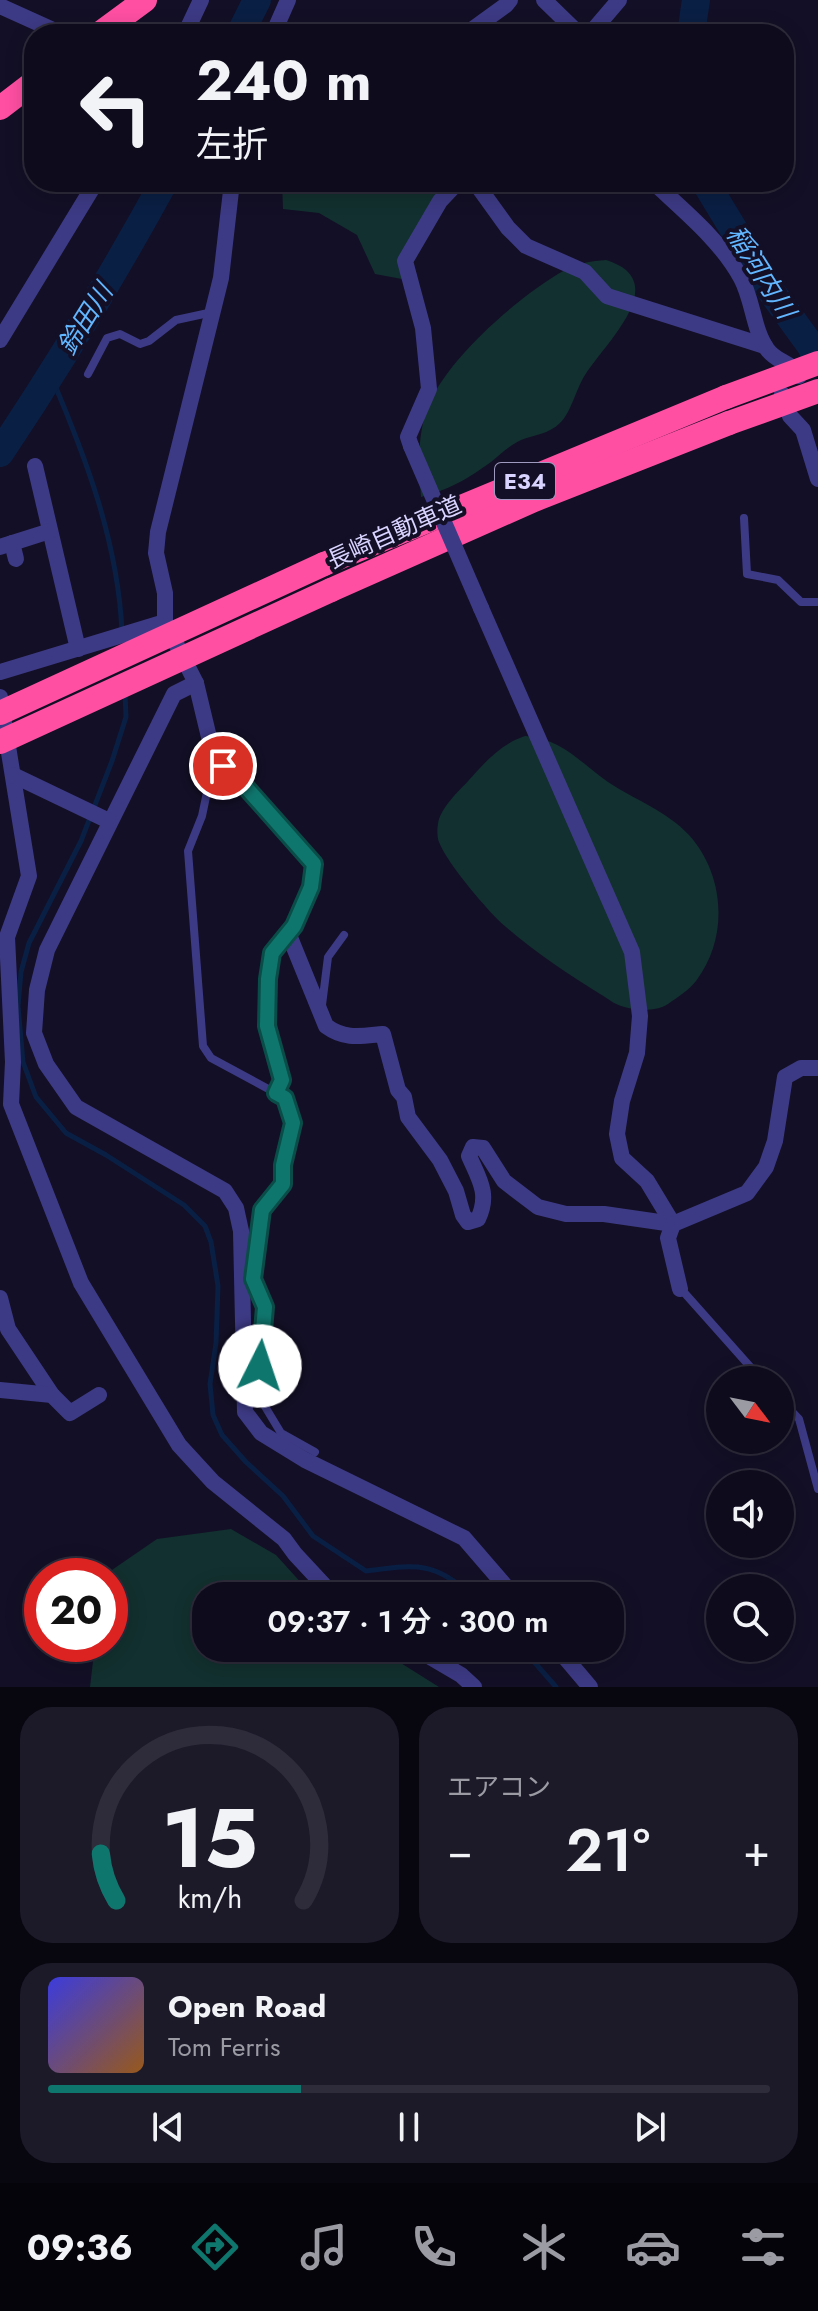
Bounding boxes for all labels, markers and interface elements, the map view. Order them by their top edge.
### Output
text: 240 m [196,40,372,121]
icon: left [64,56,168,160]
text: 左折 [196,118,268,170]
water label: 稲河内川 [717,218,806,329]
water label: 鈴田川 [48,273,123,362]
road number: E34 [495,463,555,499]
street label: 長崎自動車道 [321,487,467,577]
pin [189,732,257,800]
icon: arrive [201,744,245,788]
position arrow [218,1324,302,1408]
north arrow [706,1366,794,1454]
map controls [706,1366,794,1662]
button: sound [706,1470,794,1558]
speed limit sign: 20 [24,1558,128,1662]
button: search [706,1574,794,1662]
text: 09:37 · 1 分 · 300 m [267,1600,549,1643]
text: エアコン [447,1768,551,1806]
text: 15 [162,1778,257,1898]
text: 21° [566,1807,650,1894]
text: − [447,1819,473,1883]
text: + [743,1819,770,1883]
text: km/h [177,1877,242,1919]
text: Open Road [168,1985,326,2028]
text: Tom Ferris [168,2028,280,2066]
icon: previous [146,2105,190,2149]
icon: pause [387,2105,431,2149]
icon: next [628,2105,672,2149]
icon: directions [187,2219,243,2275]
icon: music [296,2219,352,2275]
icon: phone [406,2219,462,2275]
icon: climate [516,2219,572,2275]
icon: car [625,2219,681,2275]
icon: filters [735,2219,791,2275]
text: 09:36 [27,2221,133,2273]

